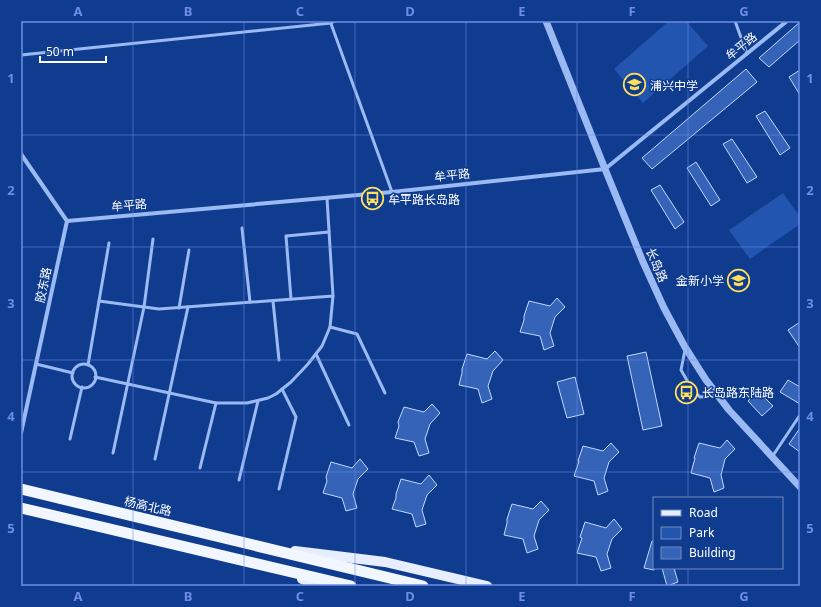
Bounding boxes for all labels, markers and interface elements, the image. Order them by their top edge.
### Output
text: A [74,2,83,20]
text: B [184,2,192,20]
text: C [296,2,304,20]
text: D [405,2,415,20]
text: E [518,2,526,20]
text: F [628,2,636,20]
text: G [739,2,749,20]
street label: 牟平路 [722,28,760,64]
scale bar [40,38,106,64]
text: 50 m [46,43,74,60]
text: 1 [7,69,15,87]
text: 1 [806,69,814,87]
school or university icon: 浦兴中学 [622,72,648,98]
place label: 浦兴中学 [650,77,698,94]
street label: 牟平路 [433,165,471,185]
text: 2 [7,181,15,199]
text: 2 [806,181,814,199]
bus stop icon: 牟平路长岛路 [360,186,386,212]
place label: 牟平路长岛路 [388,191,460,208]
street label: 牟平路 [110,195,148,215]
street label: 长岛路 [642,245,672,285]
street label: 胶东路 [31,266,55,304]
school or university icon: 金新小学 [726,267,752,293]
place label: 金新小学 [676,272,724,289]
text: 3 [7,294,15,312]
text: 3 [806,294,814,312]
bus stop icon: 长岛路东陆路 [674,379,700,405]
place label: 长岛路东陆路 [702,384,774,401]
text: 4 [7,407,15,425]
text: 4 [806,407,814,425]
street label: 杨高北路 [123,492,173,520]
legend [653,497,783,569]
text: Road [689,504,718,521]
text: 5 [7,519,15,537]
text: 5 [806,519,814,537]
text: Park [689,524,715,541]
text: Building [689,544,736,561]
text: A [74,587,83,605]
text: B [184,587,192,605]
text: C [296,587,304,605]
text: D [405,587,415,605]
text: E [518,587,526,605]
text: F [628,587,636,605]
text: G [739,587,749,605]

